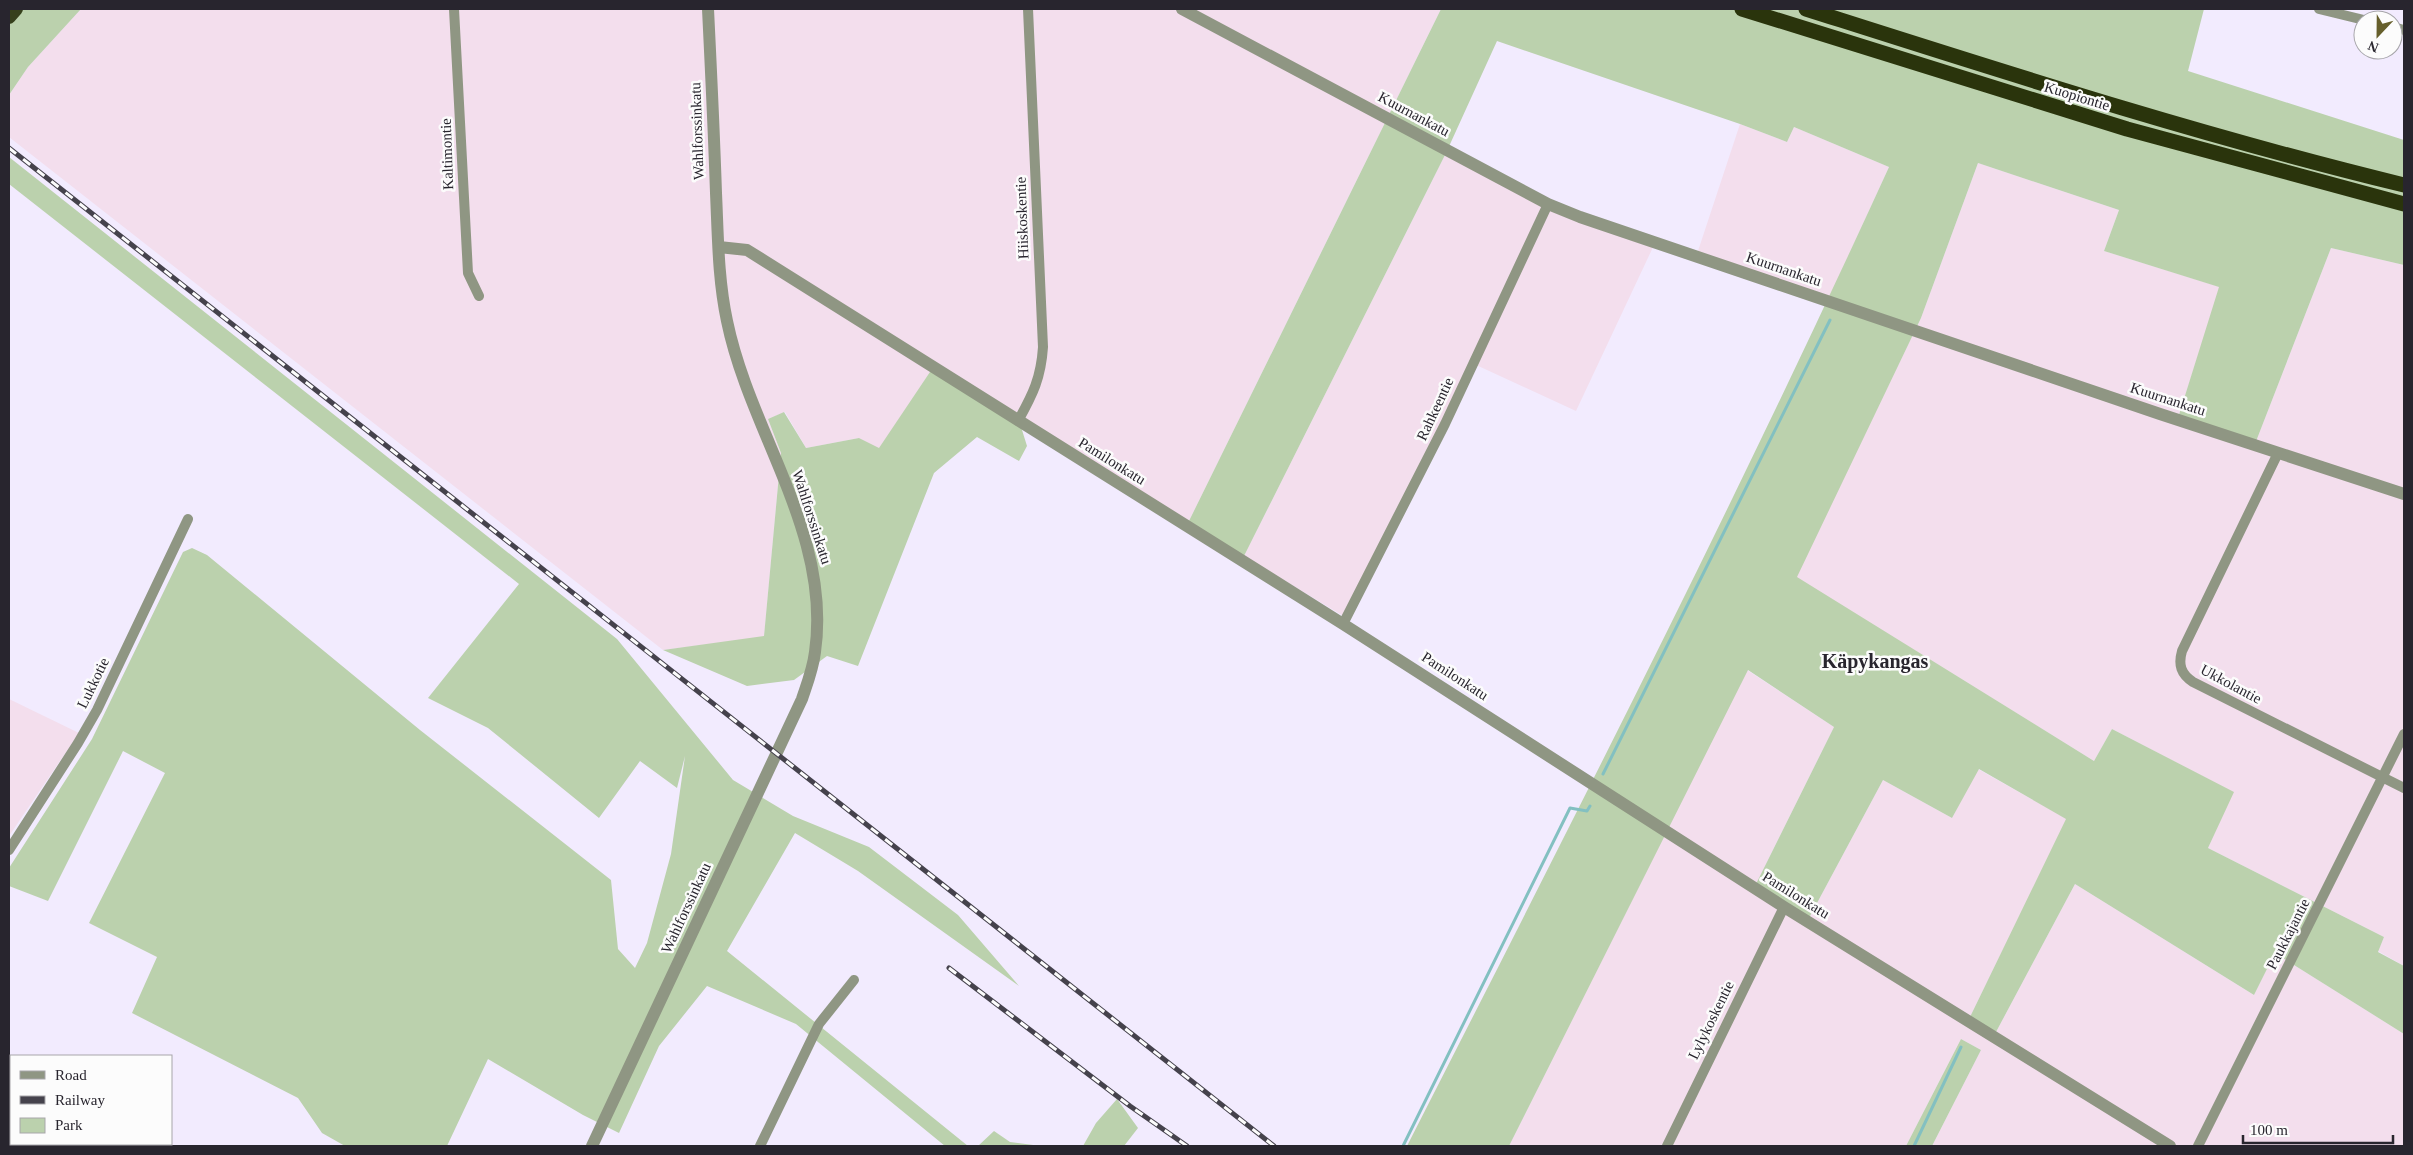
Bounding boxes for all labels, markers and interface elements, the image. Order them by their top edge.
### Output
north arrow [2353,10,2403,60]
text: N [2366,38,2381,55]
street label: Kuopiontie [2042,78,2112,114]
street label: Wahlforssinkatu [687,81,707,180]
street label: Kuurnankatu [1376,89,1453,140]
street label: Kaltimontie [438,118,456,190]
street label: Hiiskoskentie [1013,176,1031,260]
street label: Kuurnankatu [1744,249,1824,289]
street label: Rahkeentie [1413,375,1457,443]
street label: Kuurnankatu [2128,379,2208,419]
street label: Pamilonkatu [1076,434,1149,488]
street label: Wahlforssinkatu [789,468,835,567]
street label: Pamilonkatu [1419,649,1492,704]
district label: Käpykangas [1822,650,1929,673]
street label: Lukkotie [74,655,112,711]
street label: Ukkolantie [2198,661,2264,707]
street label: Wahlforssinkatu [658,860,714,956]
street label: Pamilonkatu [1760,868,1833,922]
street label: Paukkajantie [2263,896,2313,972]
street label: Lylykoskentie [1685,978,1737,1062]
legend [10,1055,172,1145]
text: Road [55,1067,87,1083]
text: Railway [55,1092,105,1108]
scale bar [2243,1112,2393,1144]
text: Park [55,1117,83,1133]
text: 100 m [2250,1122,2288,1138]

